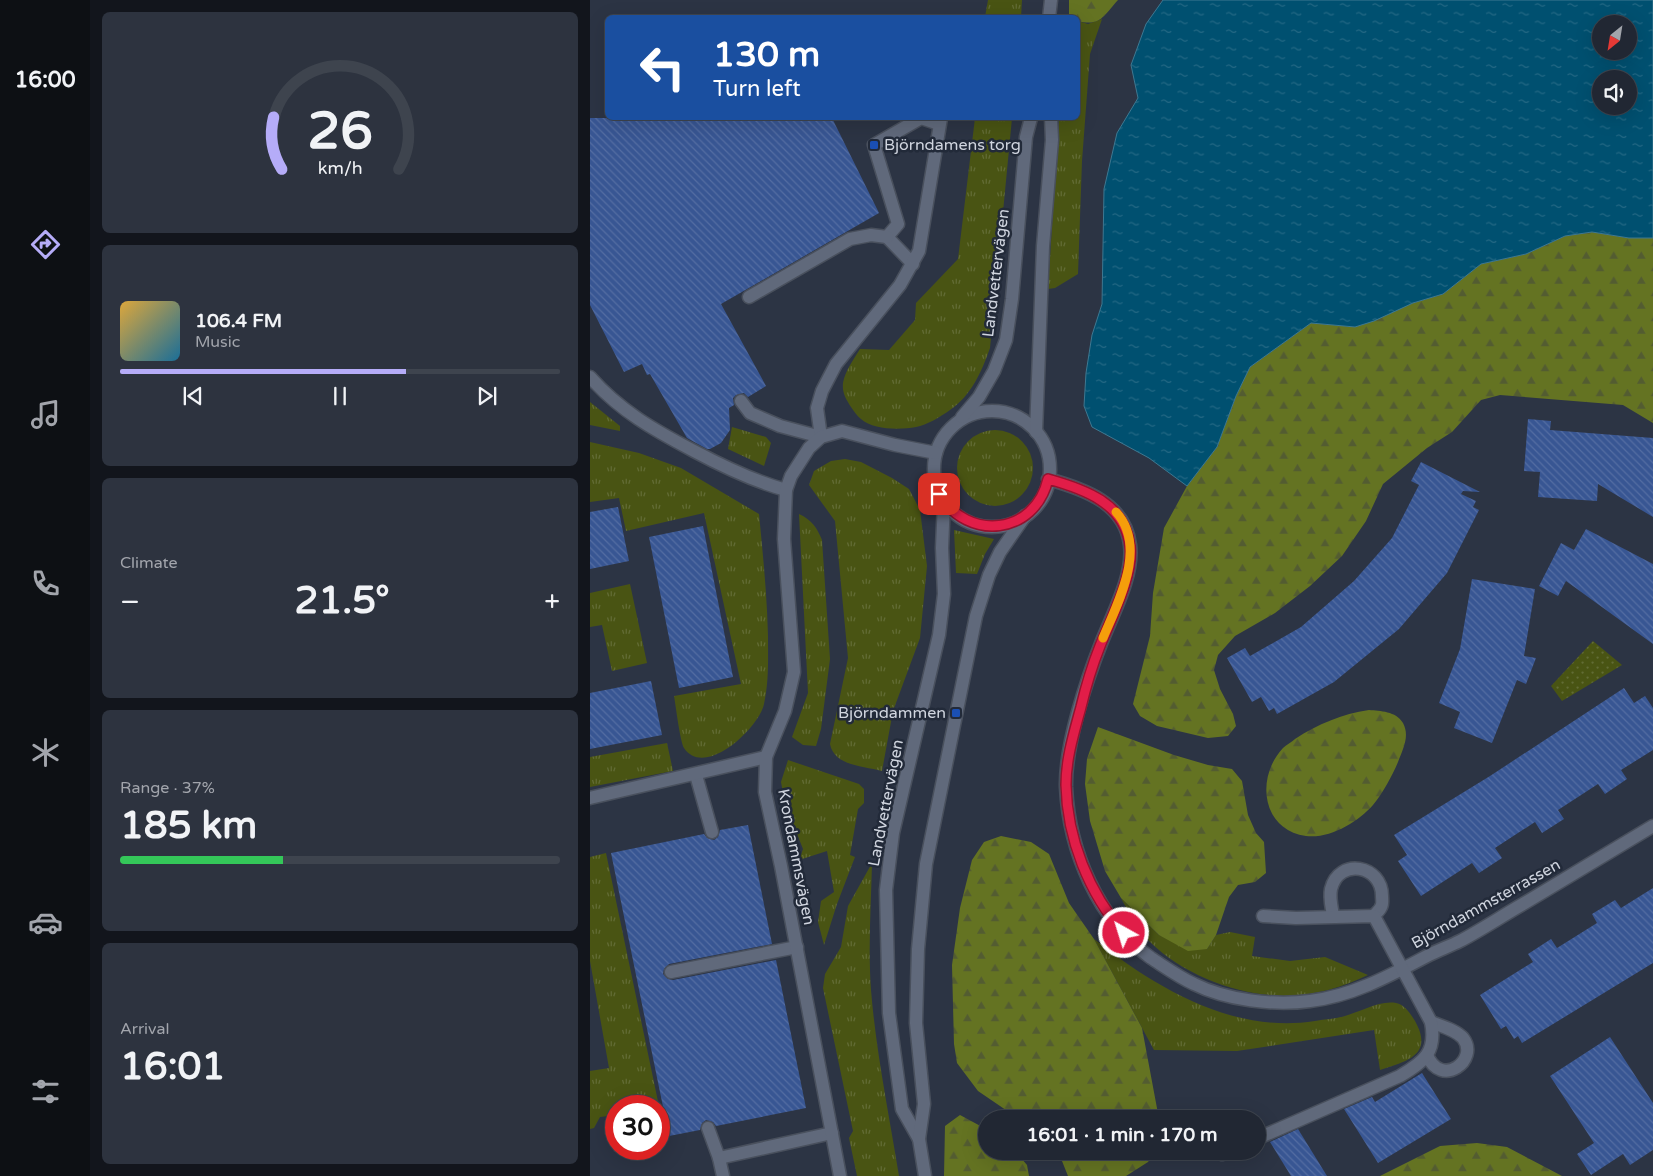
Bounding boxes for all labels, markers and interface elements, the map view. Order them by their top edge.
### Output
north arrow [1592,15,1638,60]
map controls [1592,15,1637,115]
text: 130 m [713,34,820,76]
icon: left [630,35,695,100]
text: 16:00 [15,67,75,93]
button: sound [1592,70,1637,115]
text: Turn left [713,76,801,102]
text: 26 [307,100,373,163]
place label: Björndamens torg [884,135,1021,155]
marker: Björndamens torg [868,139,880,151]
text: km/h [318,158,362,179]
street label: Landvettervägen [978,208,1014,338]
icon: directions [28,227,63,262]
text: 106.4 FM [195,310,282,332]
text: Music [195,332,240,352]
icon: previous [179,382,207,410]
icon: pause [326,382,354,410]
icon: next [473,382,501,410]
icon: music [28,397,63,432]
pin [918,473,960,515]
icon: arrive [925,480,953,508]
text: Climate [120,553,178,573]
icon: phone [28,566,63,601]
text: 21.5° [295,578,390,624]
text: − [120,585,140,619]
text: + [544,585,560,619]
place label: Björndammen [838,703,946,723]
marker: Björndammen [950,707,962,719]
icon: climate [28,735,63,770]
street label: Landvettervägen [864,738,908,868]
text: Range · 37% [120,778,215,798]
street label: Krondammsvägen [773,787,819,927]
text: 185 km [120,803,257,849]
street label: Björndammsterrassen [1408,855,1564,953]
icon: car [28,905,63,940]
position arrow [1097,906,1149,958]
text: Arrival [120,1019,169,1039]
text: 16:01 [120,1044,225,1090]
icon: filters [28,1074,63,1109]
speed limit sign: 30 [605,1095,670,1160]
text: 16:01 · 1 min · 170 m [1026,1124,1218,1146]

